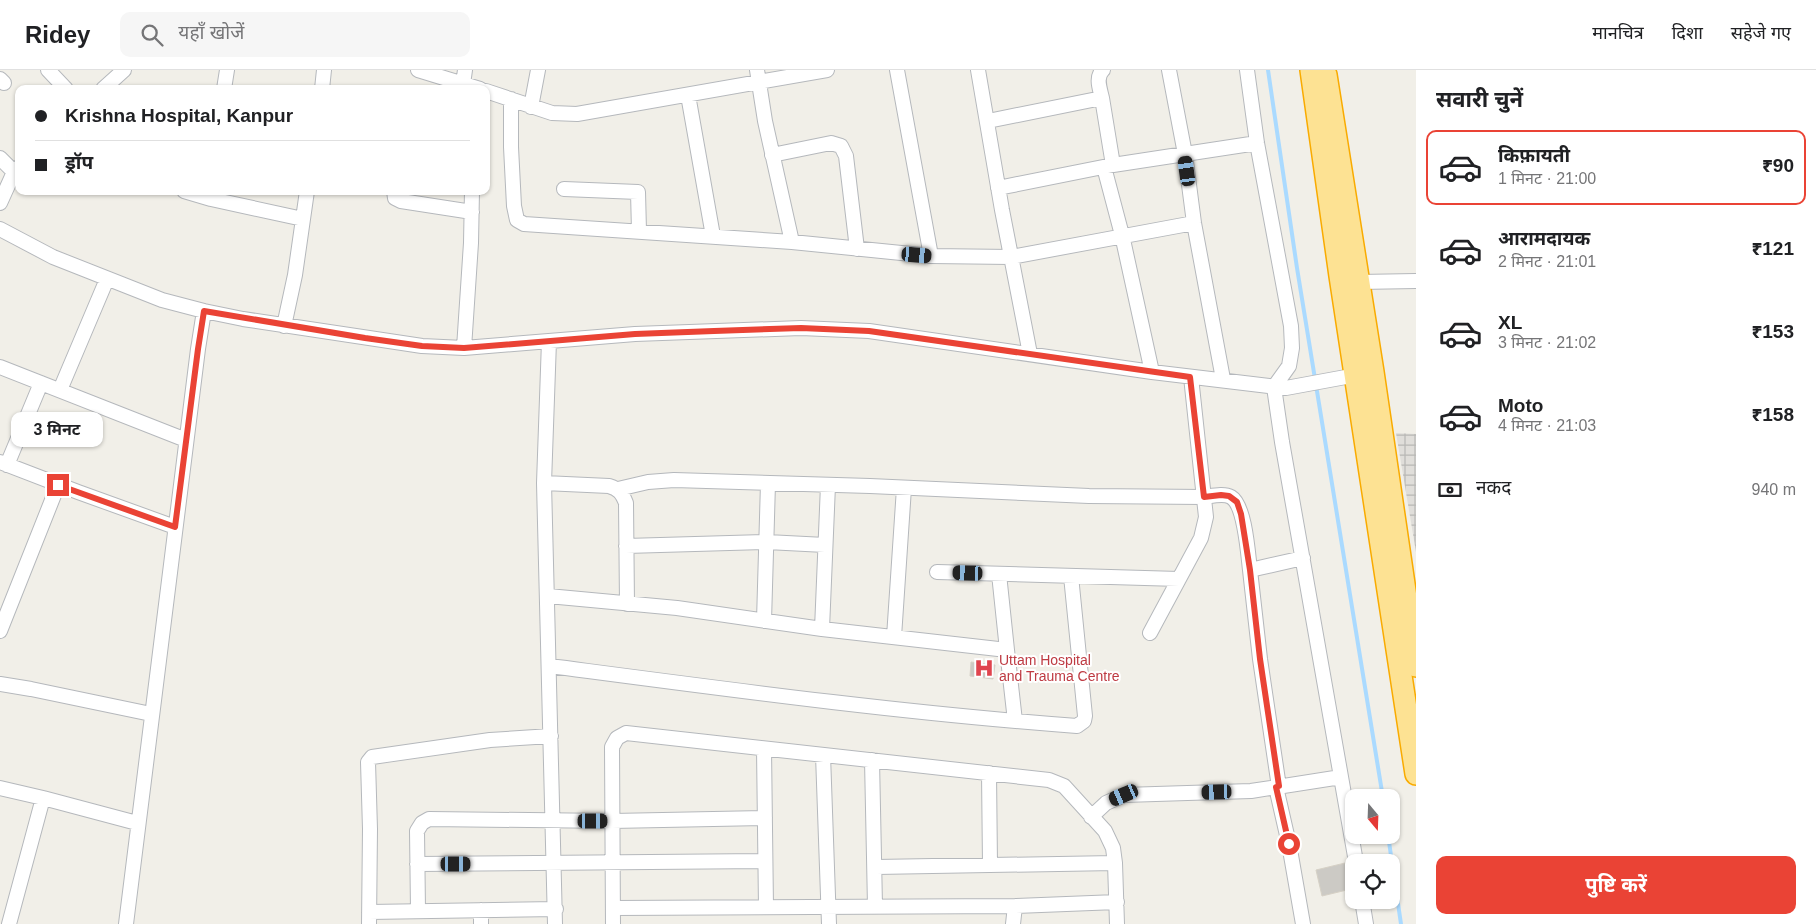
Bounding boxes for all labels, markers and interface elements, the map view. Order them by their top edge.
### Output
search box [120,12,470,57]
text: Ridey [25,21,90,48]
icon: search [138,21,166,49]
text: यहाँ खोजें [178,22,244,43]
text: मानचित्र [1592,23,1644,43]
text: दिशा [1672,23,1703,43]
text: सहेजे गए [1731,23,1791,43]
text: सवारी चुनें [1436,87,1523,112]
text: Krishna Hospital, Kanpur [65,105,293,126]
icon: car [1438,145,1483,190]
text: किफ़ायती [1498,145,1570,166]
text: ड्रॉप [65,152,93,173]
car [1177,155,1196,187]
text: ₹90 [1762,155,1794,176]
text: 1 मिनट · 21:00 [1498,170,1596,187]
icon: car [1438,228,1483,273]
text: आरामदायक [1498,228,1590,249]
text: ₹121 [1751,238,1794,259]
car [901,246,932,264]
text: 2 मिनट · 21:01 [1498,253,1596,270]
icon: car [1438,311,1483,356]
text: XL [1498,312,1522,333]
text: ₹153 [1751,321,1794,342]
text: 3 मिनट · 21:02 [1498,334,1596,351]
icon: car [1438,394,1483,439]
text: Moto [1498,395,1543,416]
text: ₹158 [1751,404,1794,425]
callout: 3 मिनट [12,412,104,448]
text: 4 मिनट · 21:03 [1498,417,1596,434]
text: 3 मिनट [34,421,80,438]
route end [47,474,69,496]
icon: cash [1436,476,1464,504]
text: नकद [1476,477,1511,498]
text: 940 m [1752,481,1796,498]
car [952,565,983,581]
place label: Uttam Hospital and Trauma Centre [999,652,1120,684]
hospital icon: Uttam Hospital and Trauma Centre [973,657,995,679]
car [1107,782,1140,808]
car [1201,784,1232,800]
north arrow [1345,789,1400,844]
map controls [1345,789,1400,909]
car [578,814,608,829]
route start [1278,833,1300,855]
button: locate [1345,854,1400,909]
button: पुष्टि करें [1436,856,1796,914]
car [441,857,471,872]

